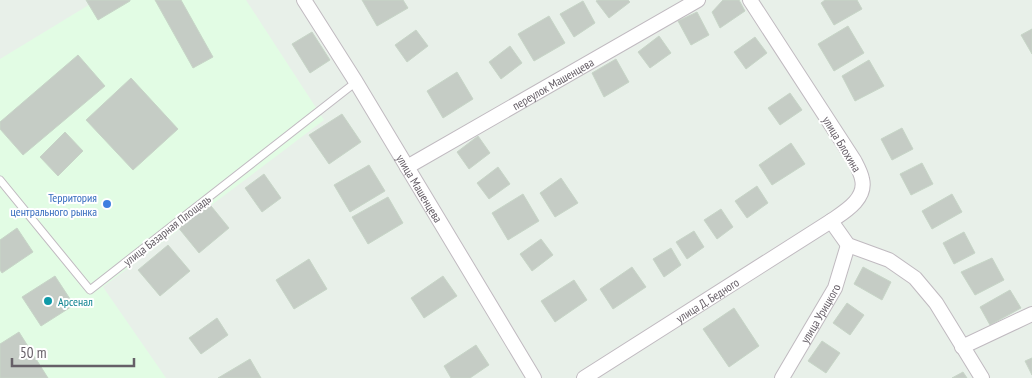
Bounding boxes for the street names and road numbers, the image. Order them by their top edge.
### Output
street label: переулок Машенцева [509,54,596,113]
street label: улица Блохина [819,113,865,175]
street label: улица Машенцева [394,151,446,225]
street label: улица Базарная Площадь [120,191,214,269]
street label: улица Д. Бедного [673,274,742,325]
street label: улица Урицкого [797,282,843,346]

